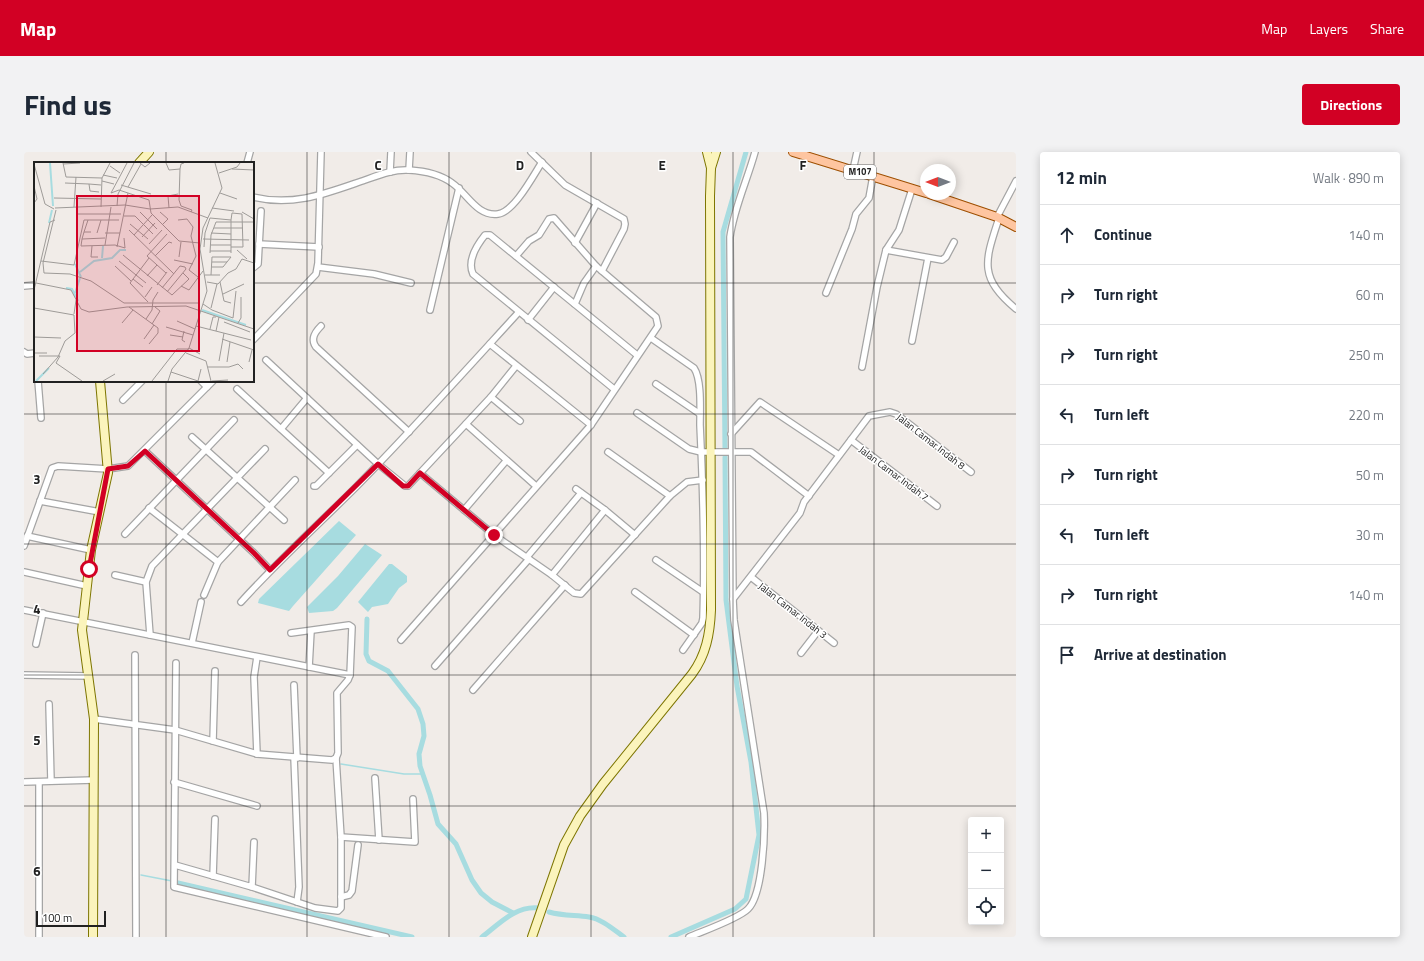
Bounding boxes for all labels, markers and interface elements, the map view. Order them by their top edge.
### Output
text: Map [20,14,56,43]
text: Map [1261,18,1287,39]
text: Layers [1309,18,1348,39]
text: Share [1370,18,1404,39]
text: Find us [24,83,112,126]
button: Directions [1302,84,1400,125]
text: C [374,155,382,175]
text: D [516,155,524,175]
text: E [658,155,666,175]
text: F [800,155,807,175]
inset map [34,162,254,382]
north arrow [920,164,956,200]
road number: M107 [844,165,876,179]
text: 12 min [1056,165,1107,191]
text: Walk · 890 m [1313,168,1384,188]
text: Continue [1094,223,1152,246]
icon: ahead [1056,224,1078,246]
text: 140 m [1348,225,1384,245]
text: Turn right [1094,283,1158,306]
icon: right [1056,284,1078,306]
text: 60 m [1356,285,1384,305]
text: Turn right [1094,343,1158,366]
icon: right [1056,344,1078,366]
text: 250 m [1348,345,1384,365]
text: Turn left [1094,403,1149,426]
icon: left [1056,404,1078,426]
text: 220 m [1348,405,1384,425]
street label: Jalan Camar Indah 8 [893,410,969,473]
street label: Jalan Camar Indah 7 [856,442,932,505]
text: Turn right [1094,463,1158,486]
icon: right [1056,464,1078,486]
text: 50 m [1356,465,1384,485]
text: 3 [33,469,41,489]
text: Turn left [1094,523,1149,546]
icon: left [1056,524,1078,546]
text: 30 m [1356,525,1384,545]
route end [485,526,503,544]
route start [80,560,98,578]
street label: Jalan Camar Indah 3 [755,579,830,642]
text: Turn right [1094,583,1158,606]
icon: right [1056,584,1078,606]
text: 140 m [1348,585,1384,605]
text: 4 [33,599,41,619]
text: Arrive at destination [1094,643,1227,666]
icon: arrive [1056,644,1078,666]
text: 5 [33,730,41,750]
map controls [968,817,1004,925]
button: + [968,817,1004,853]
button: − [968,853,1004,889]
text: 6 [33,861,41,881]
button: locate [968,889,1004,925]
scale bar [36,909,106,928]
text: 100 m [42,910,72,926]

